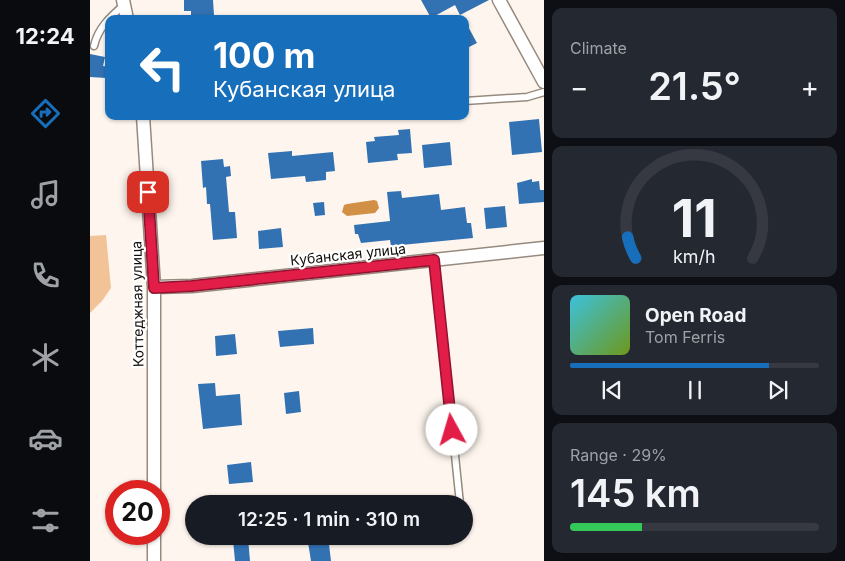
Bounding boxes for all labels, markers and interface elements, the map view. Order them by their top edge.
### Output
text: 12:24 [15,23,75,49]
text: 100 m [213,34,316,76]
icon: left [130,35,195,100]
text: Climate [570,38,627,58]
text: 21.5° [648,63,741,109]
text: − [570,70,589,104]
text: + [800,70,819,104]
text: Кубанская улица [213,76,395,102]
icon: directions [28,96,63,131]
pin [127,171,169,213]
icon: music [28,177,63,212]
icon: arrive [134,178,162,206]
text: 11 [672,187,717,250]
street label: Кубанская улица [289,239,407,269]
street label: Коттеджная улица [127,241,147,367]
text: km/h [673,246,716,267]
icon: phone [28,258,63,293]
text: Open Road [645,304,746,327]
text: Tom Ferris [645,327,725,347]
icon: climate [28,340,63,375]
icon: previous [598,376,626,404]
icon: pause [681,376,709,404]
icon: next [764,376,792,404]
position arrow [425,403,477,455]
icon: car [28,421,63,456]
text: Range · 29% [570,445,667,465]
text: 145 km [570,470,701,516]
speed limit sign: 20 [105,480,170,545]
icon: filters [28,503,63,538]
text: 12:25 · 1 min · 310 m [238,508,420,531]

